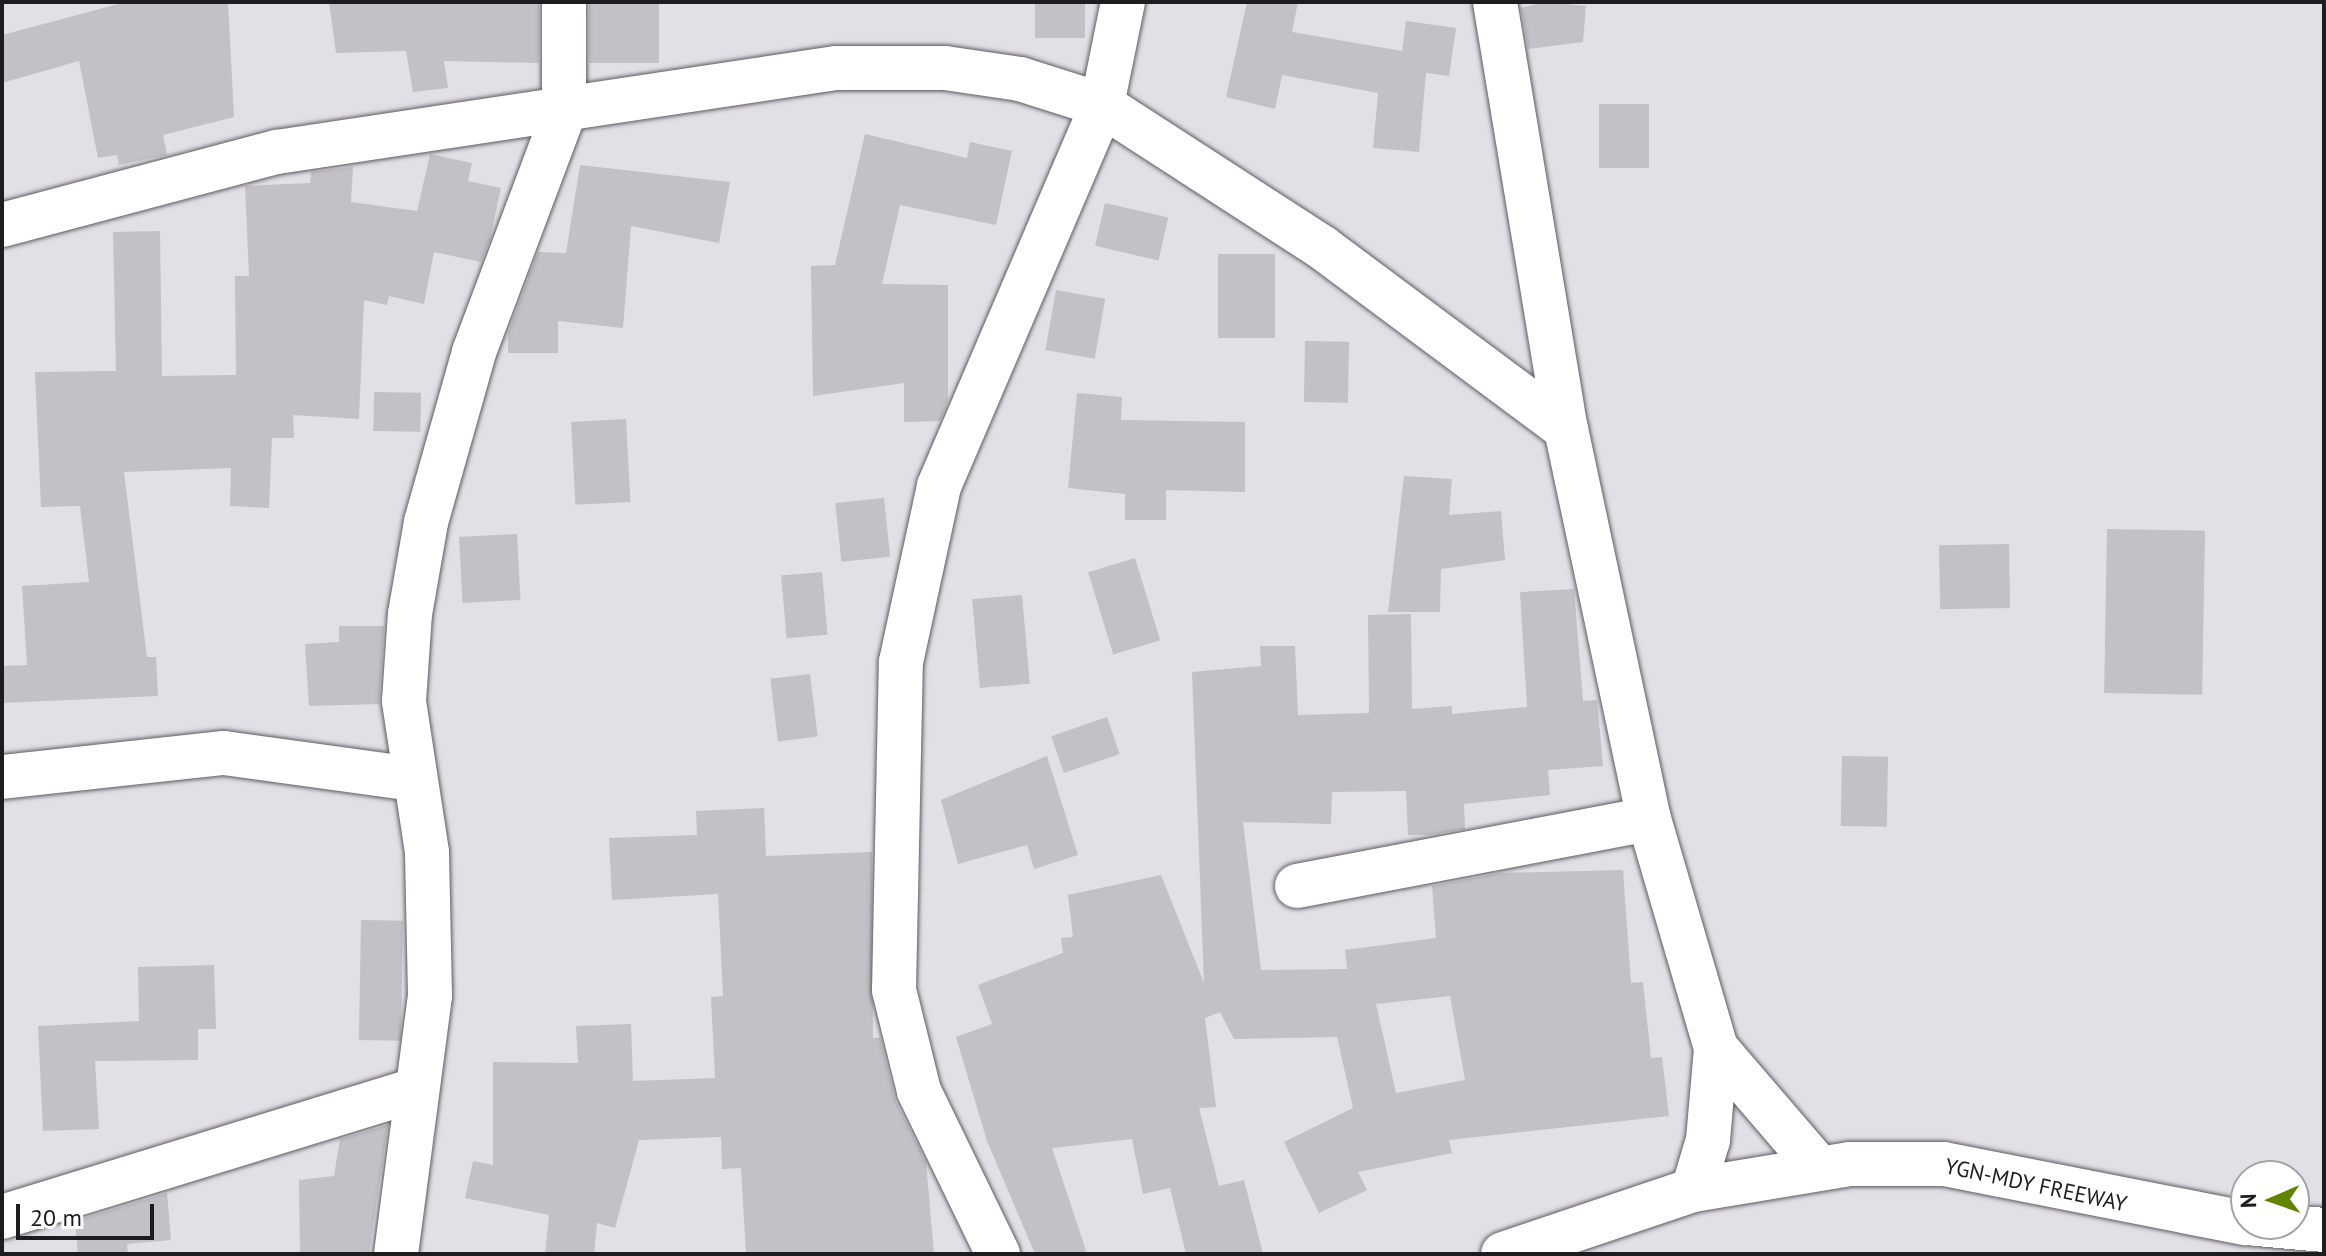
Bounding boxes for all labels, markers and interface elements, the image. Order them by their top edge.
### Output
street label: YGN-MDY FREEWAY [1942,1153,2130,1217]
north arrow [2230,1160,2310,1240]
scale bar [20,1188,158,1238]
text: N [2234,1193,2262,1208]
text: 20 m [30,1202,82,1233]

